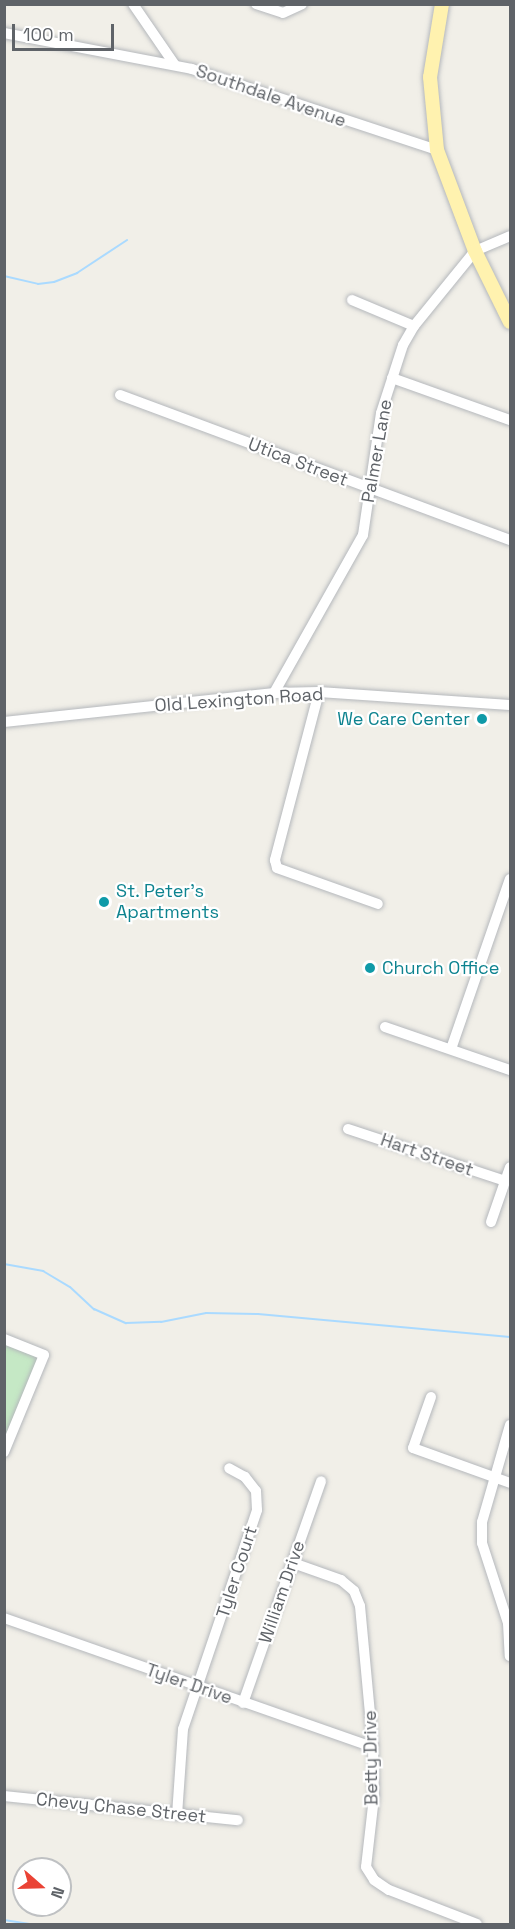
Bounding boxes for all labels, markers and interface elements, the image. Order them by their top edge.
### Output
scale bar [15,12,117,50]
text: 100 m [23,23,74,46]
street label: Southdale Avenue [193,60,349,132]
street label: Palmer Lane [357,398,397,504]
street label: Utica Street [245,433,351,491]
street label: Old Lexington Road [154,683,324,717]
place label: We Care Center [337,708,470,730]
marker: We Care Center [475,712,489,726]
place label: St. Peter's Apartments [116,881,219,924]
marker: St. Peter's Apartments [97,895,111,909]
place label: Church Office [382,957,500,979]
marker: Church Office [363,961,377,975]
street label: Hart Street [378,1129,476,1181]
street label: Tyler Court [212,1523,262,1621]
street label: William Drive [254,1538,310,1646]
street label: Tyler Drive [143,1659,235,1709]
street label: Betty Drive [359,1710,383,1806]
street label: Chevy Chase Street [35,1788,207,1828]
north arrow [12,1857,72,1917]
text: N [46,1884,69,1901]

